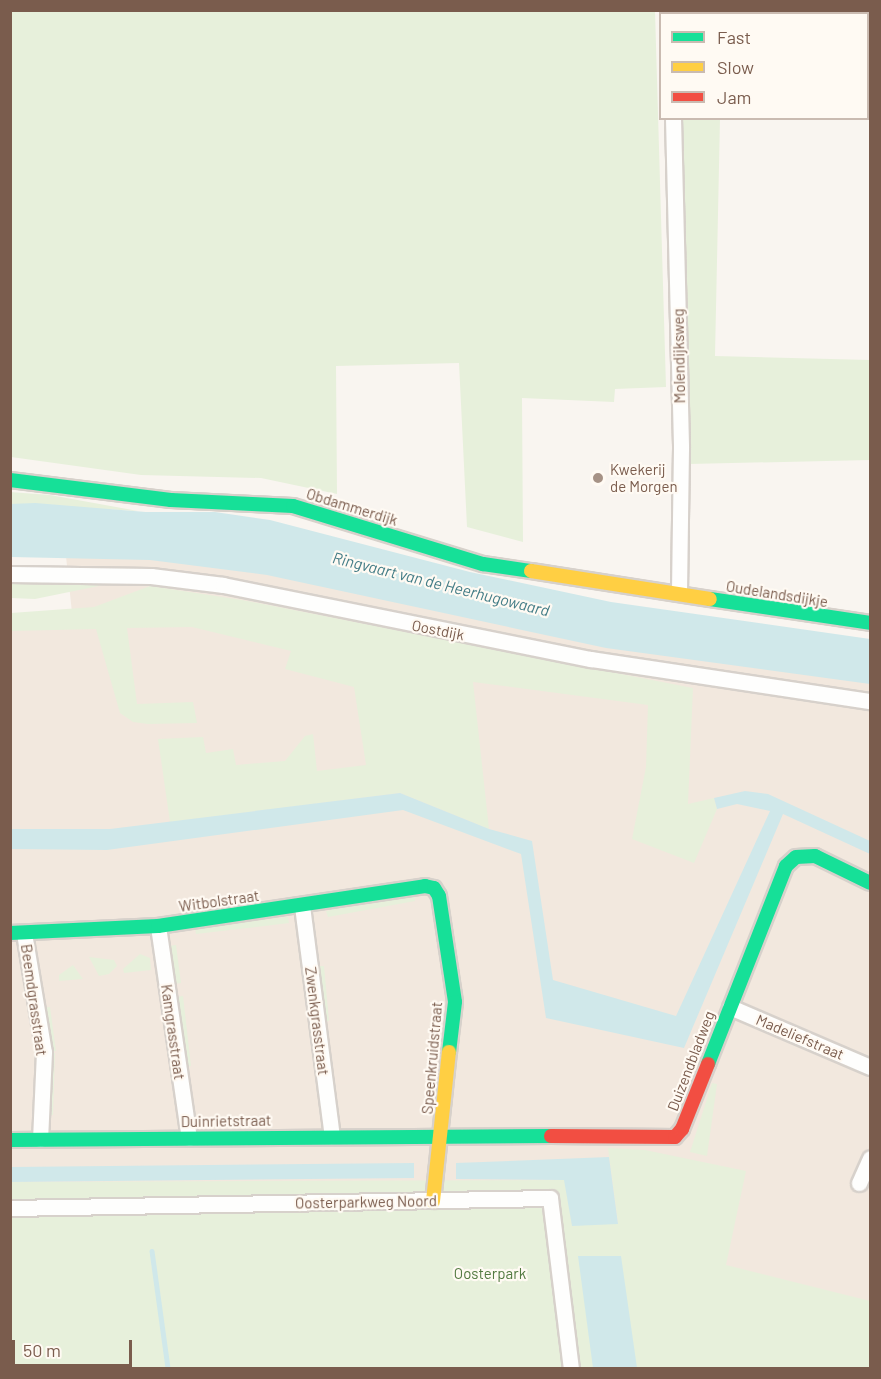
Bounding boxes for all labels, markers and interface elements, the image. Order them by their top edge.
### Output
legend [659,12,869,120]
text: Fast [717,26,751,48]
text: Slow [717,56,754,78]
text: Jam [717,86,751,108]
street label: Molendijksweg [669,308,689,404]
place label: Kwekerij de Morgen [610,460,677,495]
marker: Kwekerij de Morgen [591,471,605,485]
street label: Obdammerdijk [304,485,400,529]
water label: Ringvaart van de Heerhugowaard [331,548,551,620]
street label: Oudelandsdijkje [725,577,829,611]
street label: Oostdijk [410,616,466,644]
street label: Witbolstraat [178,886,260,916]
street label: Beemdgrasstraat [17,943,51,1057]
street label: Zwenkgrasstraat [301,966,333,1076]
street label: Kamgrasstraat [157,983,189,1081]
street label: Speenkruidstraat [418,1001,446,1115]
street label: Duizendbladweg [664,1008,718,1114]
street label: Madeliefstraat [753,1010,847,1064]
street label: Duinrietstraat [181,1111,271,1131]
street label: Oosterparkweg Noord [295,1192,437,1212]
park label: Oosterpark [454,1265,526,1283]
scale bar [15,1328,135,1366]
text: 50 m [23,1339,61,1361]

